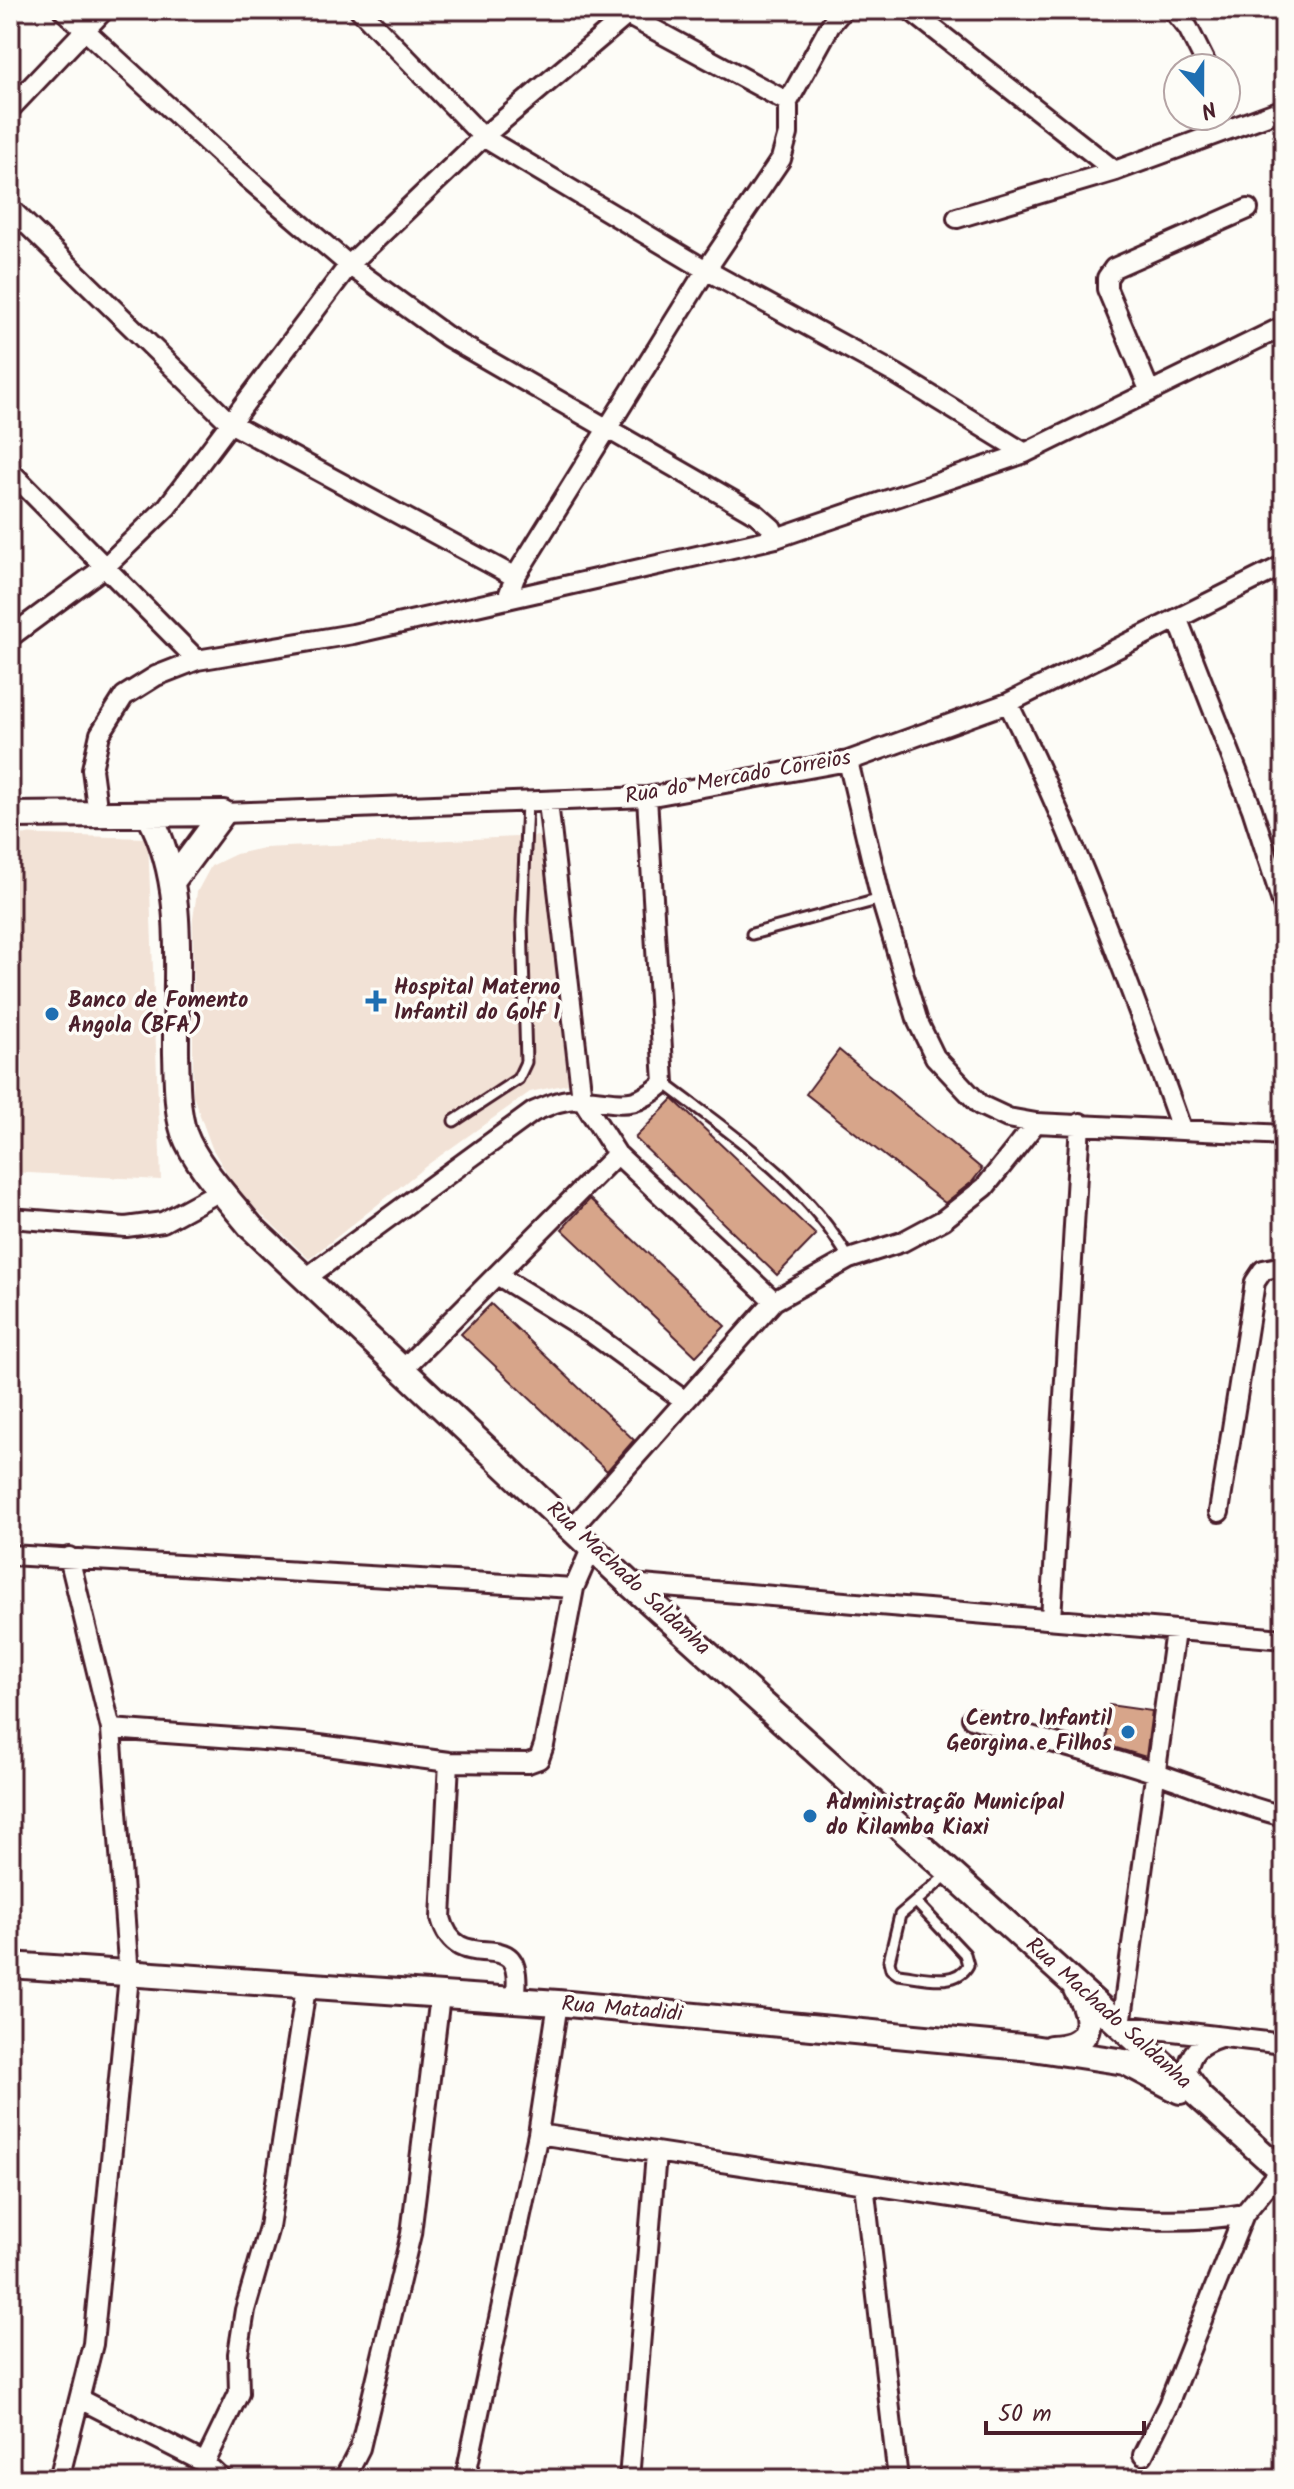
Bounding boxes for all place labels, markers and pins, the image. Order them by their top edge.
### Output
place label: Hospital Materno Infantil do Golf 1 [394,971,560,1031]
place label: Banco de Fomento Angola (BFA) [68,984,248,1044]
marker: Hospital Materno Infantil do Golf 1 [365,990,387,1012]
marker: Banco de Fomento Angola (BFA) [43,1005,61,1023]
place label: Centro Infantil Georgina e Filhos [947,1702,1113,1762]
marker: Centro Infantil Georgina e Filhos [1119,1723,1137,1741]
place label: Administração Municípal do Kilamba Kiaxi [826,1786,1064,1846]
marker: Administração Municípal do Kilamba Kiaxi [801,1807,819,1825]

